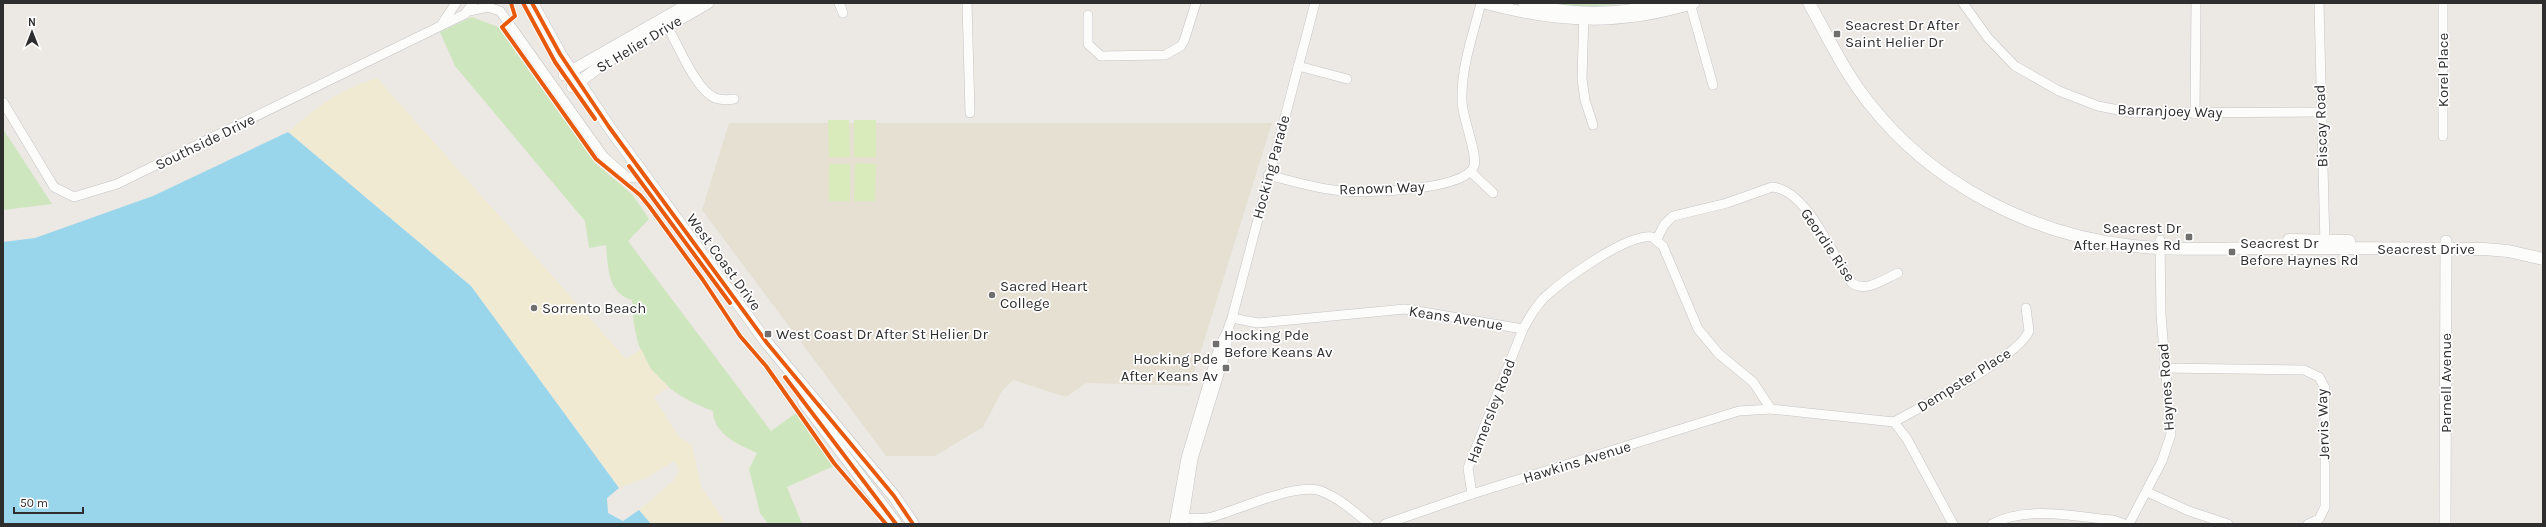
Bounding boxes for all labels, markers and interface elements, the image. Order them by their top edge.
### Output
street label: St Helier Drive [593,11,685,77]
north arrow [12,12,52,52]
text: N [28,16,36,29]
place label: Seacrest Dr After Saint Helier Dr [1845,16,1960,51]
marker: Seacrest Dr After Saint Helier Dr [1832,29,1842,39]
street label: Korel Place [2434,33,2452,107]
street label: Biscay Road [2311,84,2331,168]
street label: Barranjoey Way [2117,100,2223,122]
street label: Southside Drive [152,110,258,174]
street label: Hocking Parade [1248,113,1294,221]
street label: Renown Way [1339,178,1425,198]
street label: Geordie Rise [1797,205,1859,285]
street label: West Coast Drive [683,210,765,314]
place label: Seacrest Dr After Haynes Rd [2074,219,2182,254]
marker: Seacrest Dr After Haynes Rd [2184,232,2194,242]
place label: Seacrest Dr Before Haynes Rd [2240,234,2359,269]
street label: Seacrest Drive [2377,240,2475,258]
marker: Seacrest Dr Before Haynes Rd [2227,247,2237,257]
place label: Sacred Heart College [1000,277,1088,312]
marker: Sacred Heart College [987,290,997,300]
place label: Sorrento Beach [542,299,646,317]
street label: Keans Avenue [1408,302,1504,334]
marker: Sorrento Beach [529,303,539,313]
place label: West Coast Dr After St Helier Dr [776,325,988,343]
place label: Hocking Pde Before Keans Av [1224,326,1333,361]
marker: West Coast Dr After St Helier Dr [763,329,773,339]
street label: Parnell Avenue [2437,333,2455,433]
marker: Hocking Pde Before Keans Av [1211,339,1221,349]
street label: Haynes Road [2154,342,2178,432]
street label: Dempster Place [1914,344,2014,416]
place label: Hocking Pde After Keans Av [1121,350,1218,385]
street label: Hamersley Road [1463,356,1519,466]
marker: Hocking Pde After Keans Av [1221,363,1231,373]
street label: Jervis Way [2313,388,2333,460]
street label: Hawkins Avenue [1521,437,1633,487]
scale bar [14,489,83,515]
text: 50 m [20,496,48,510]

